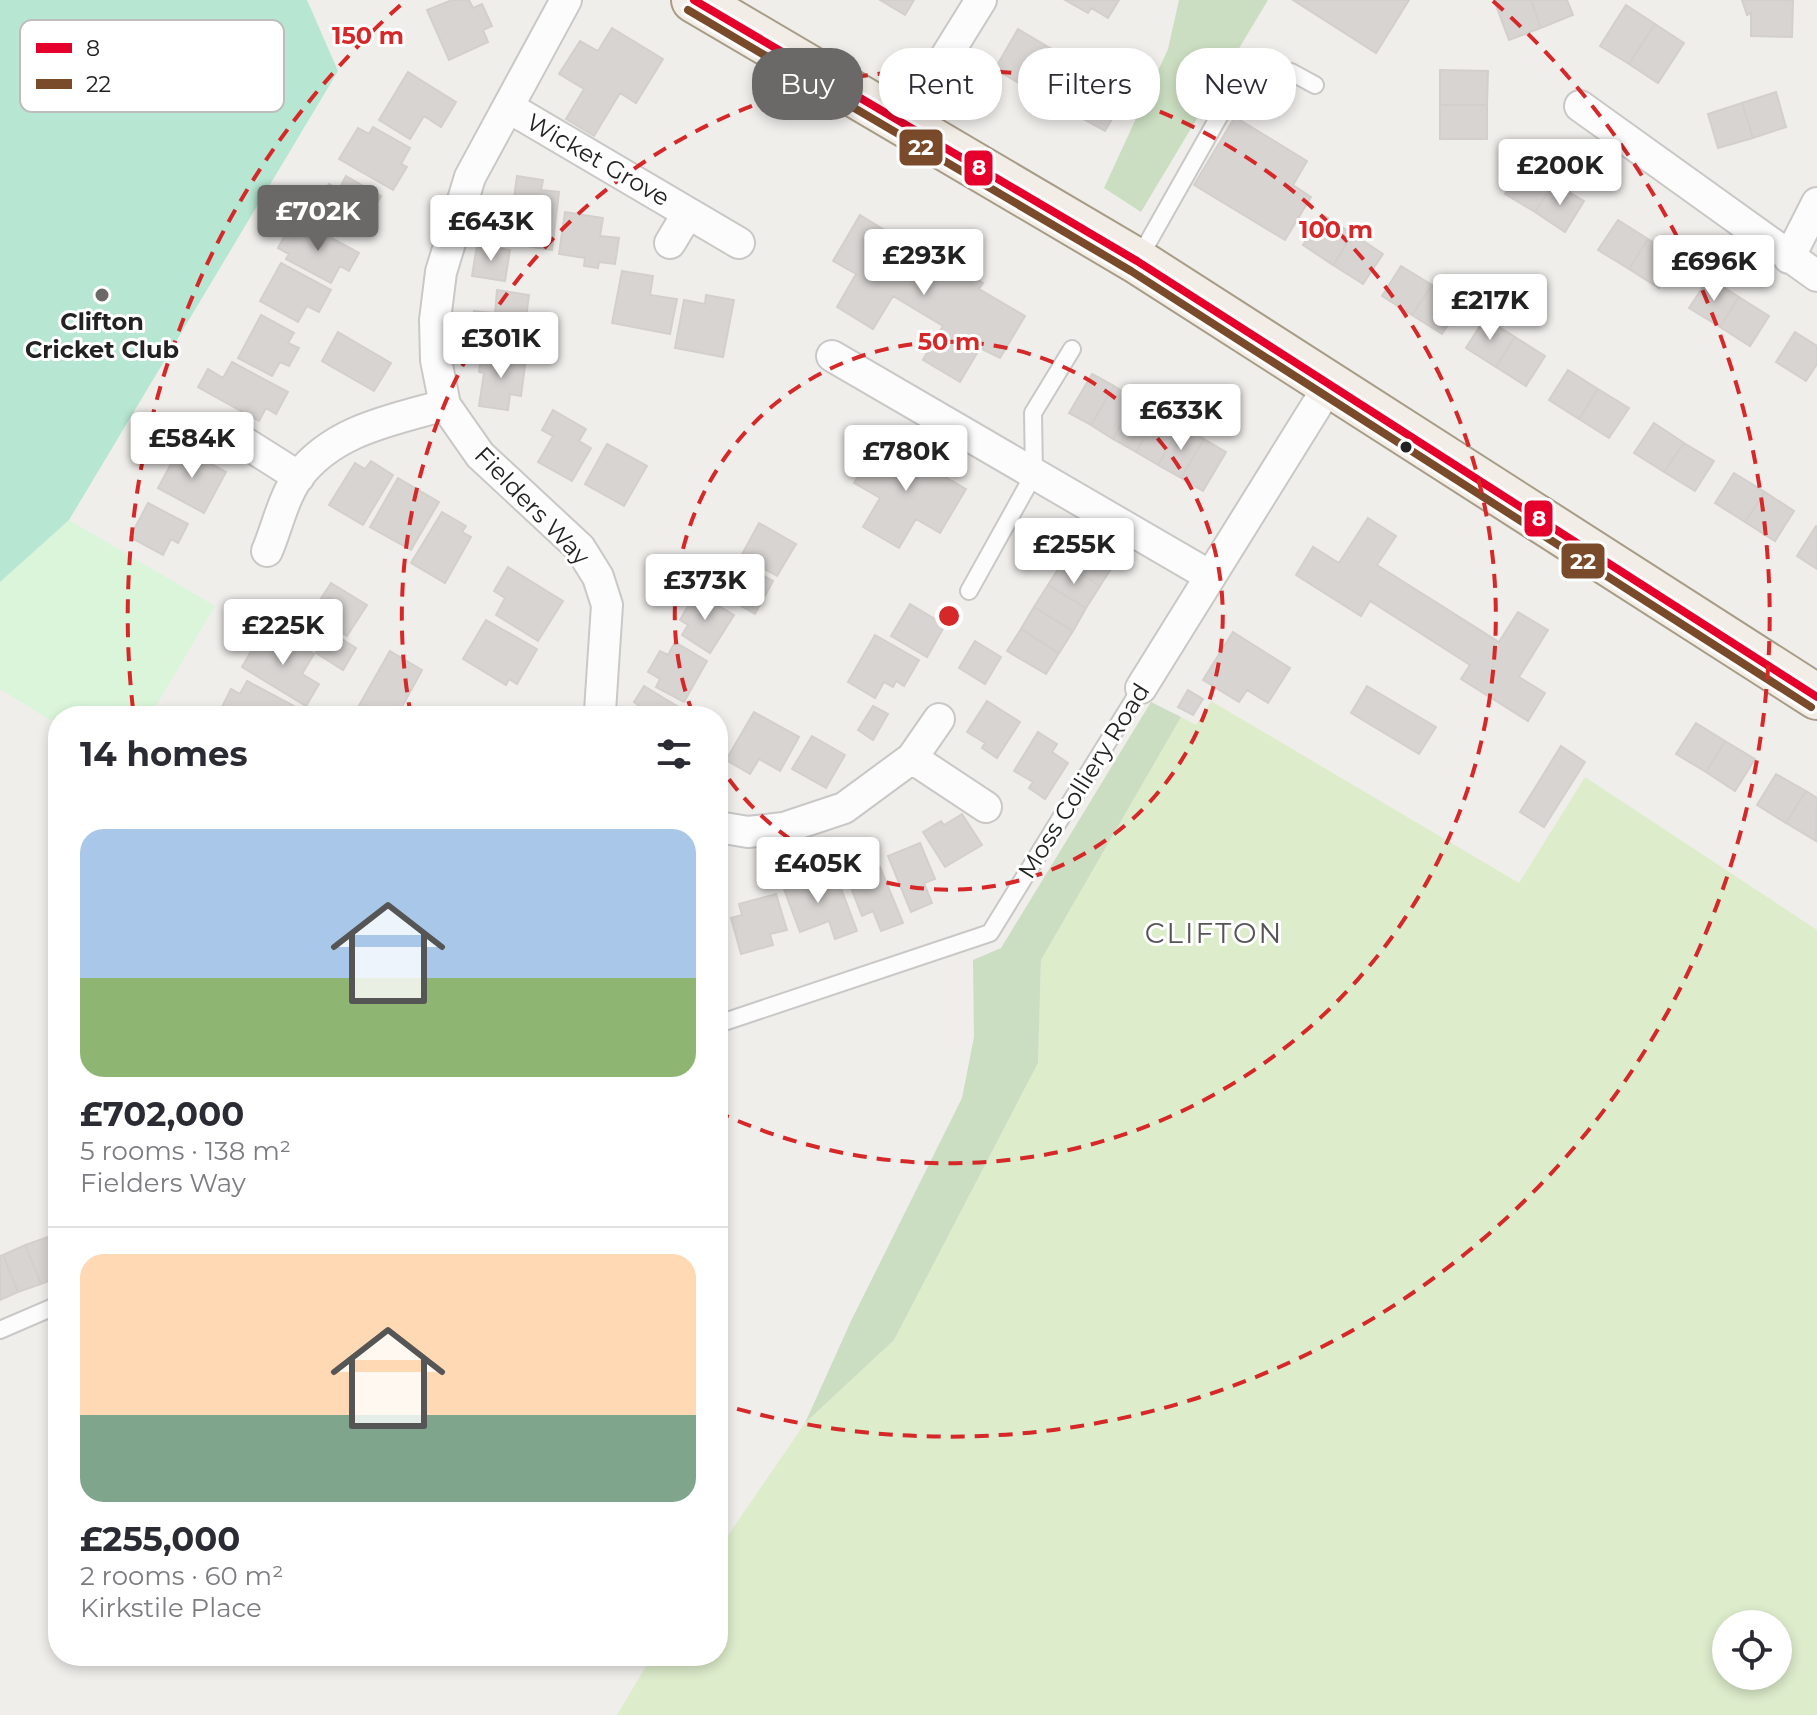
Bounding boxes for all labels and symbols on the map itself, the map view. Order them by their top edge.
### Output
legend [20,20,284,112]
text: 150 m [332,21,404,50]
text: 8 [86,35,100,62]
text: 22 [86,71,111,98]
street label: Wicket Grove [522,107,675,212]
line badge: 22 [898,128,944,167]
text: 22 [908,134,934,161]
pin: £200K [1504,139,1616,207]
line badge: 8 [963,149,994,187]
text: 8 [972,154,986,181]
pin: £702K [262,185,374,253]
pin: £643K [435,195,547,263]
text: 100 m [1299,215,1373,244]
pin: £293K [868,229,980,297]
pin: £696K [1658,235,1770,303]
pin: £217K [1434,274,1546,342]
marker: Clifton Cricket Club [93,286,111,304]
place label: Clifton Cricket Club [25,307,179,364]
pin: £301K [445,312,557,380]
text: 50 m [918,327,980,356]
pin: £633K [1125,384,1237,452]
pin: £584K [136,412,248,480]
pin: £780K [850,425,962,493]
unlabelled marker [1398,439,1414,455]
street label: Fielders Way [469,441,596,571]
line badge: 8 [1523,499,1554,538]
text: 8 [1532,505,1546,532]
pin: £255K [1018,518,1130,586]
line badge: 22 [1560,542,1606,580]
text: 22 [1570,548,1596,575]
pin: £373K [649,554,761,622]
pin: £225K [227,599,339,667]
centre of rings [935,602,963,630]
street label: Moss Colliery Road [1012,678,1155,884]
pin: £405K [762,837,874,905]
district label: CLIFTON [1145,916,1283,950]

